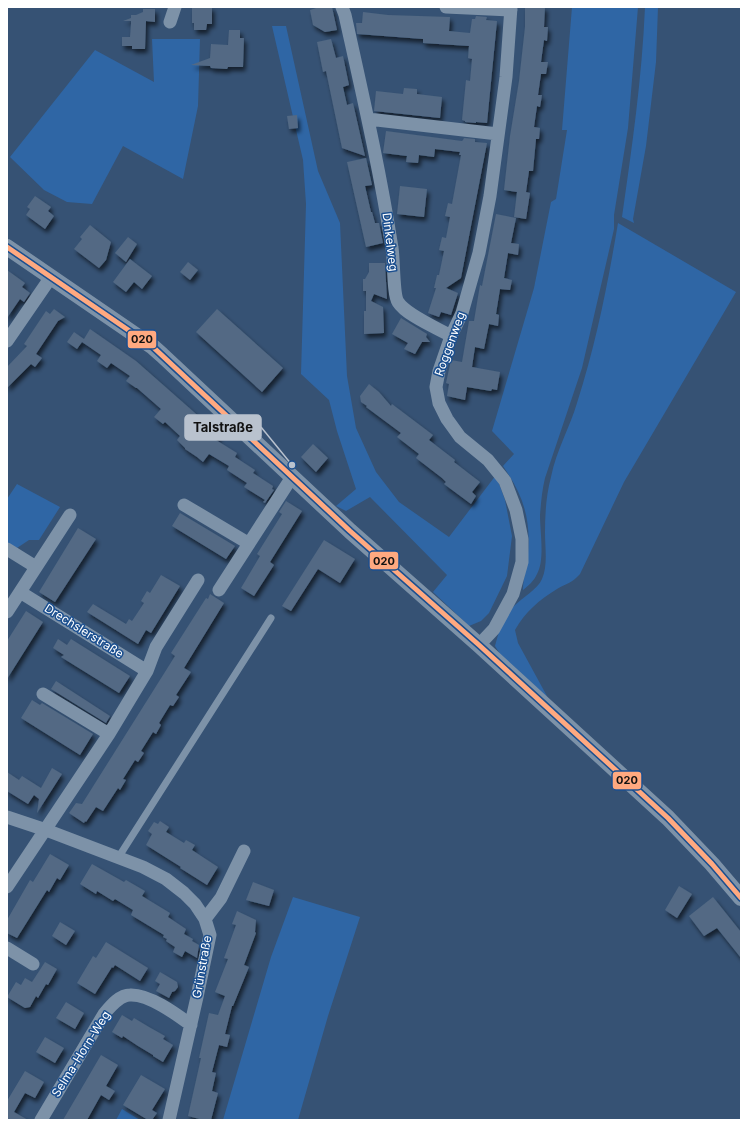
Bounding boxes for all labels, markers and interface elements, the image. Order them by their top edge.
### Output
street label: Dinkelweg [379,212,402,272]
street label: Roggenweg [431,310,468,378]
line badge: 020 [127,330,157,349]
text: 020 [131,332,153,346]
callout: Talstraße [185,415,261,440]
text: Talstraße [193,419,253,435]
line badge: 020 [369,551,399,570]
text: 020 [373,554,395,568]
street label: Drechslerstraße [42,600,127,661]
line badge: 020 [612,771,642,790]
text: 020 [616,773,638,787]
street label: Grünstraße [189,934,214,1000]
street label: Selma-Horn-Weg [48,1008,113,1100]

